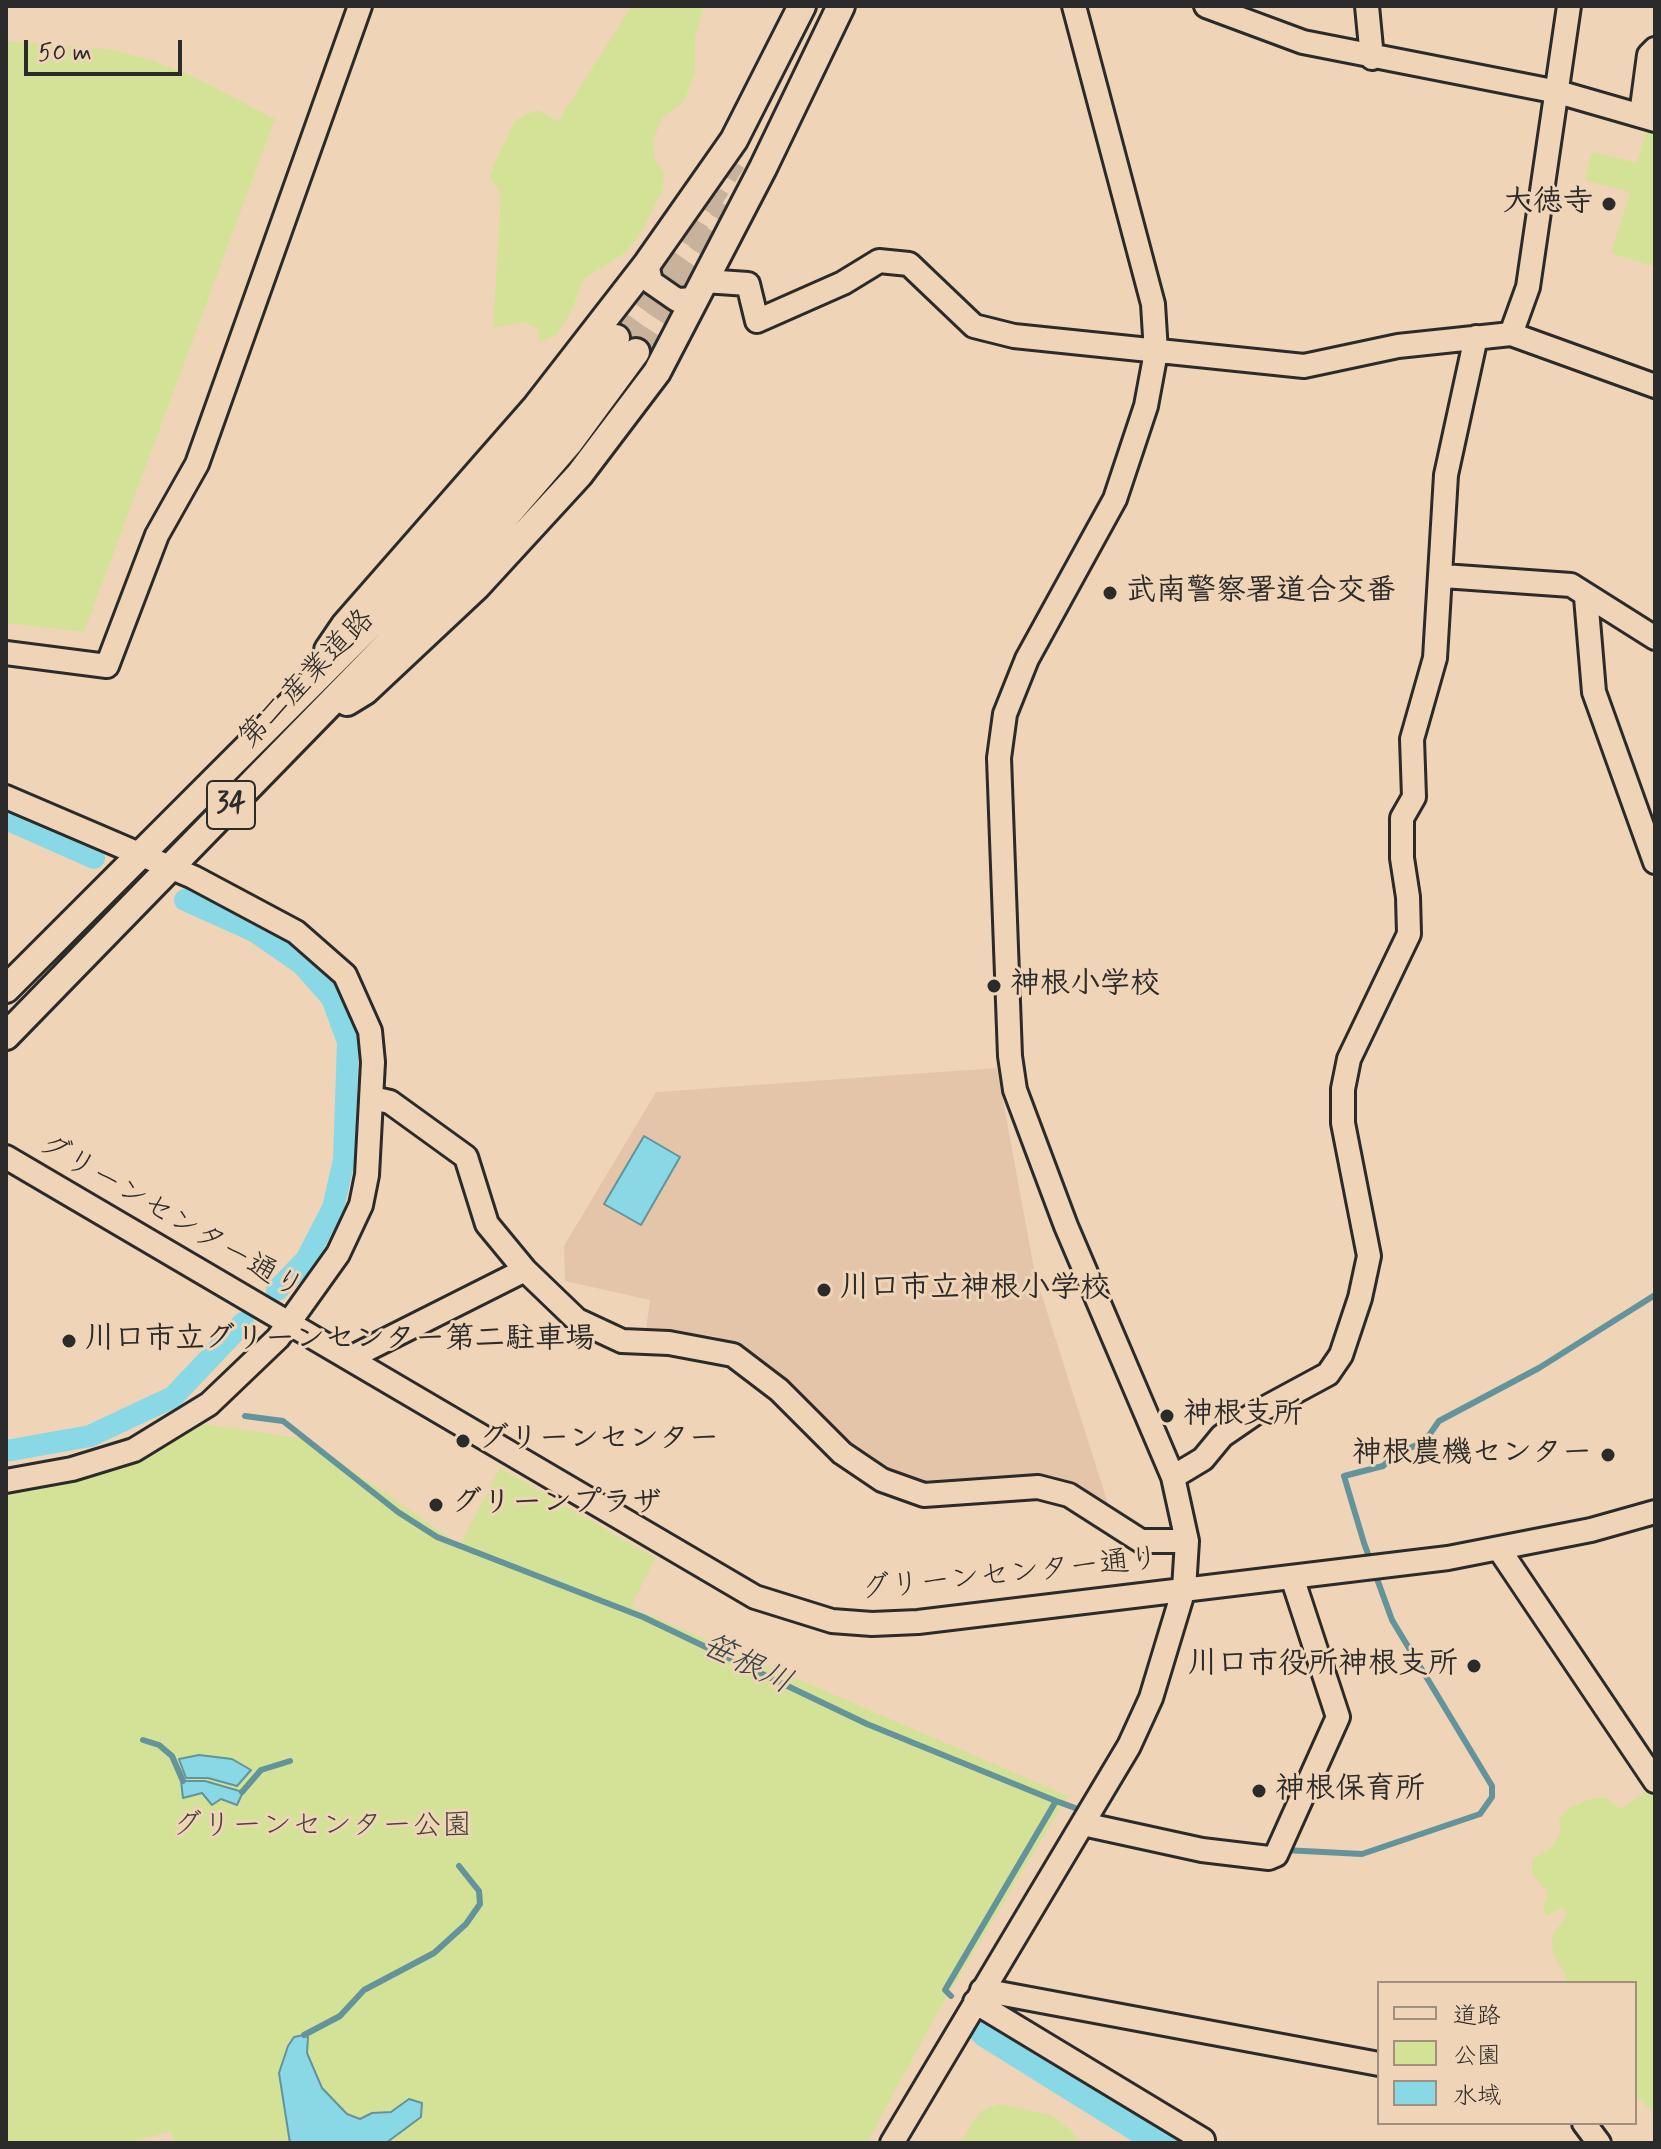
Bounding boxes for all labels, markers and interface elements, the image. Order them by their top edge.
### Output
scale bar [28,24,186,74]
text: 50 m [38,38,92,69]
place label: 大徳寺 [1503,186,1593,222]
marker: 大徳寺 [1600,195,1618,213]
place label: 武南警察署道合交番 [1126,575,1396,611]
marker: 武南警察署道合交番 [1101,584,1119,602]
street label: 第二産業道路 [233,603,383,757]
road number: 34 [207,781,255,829]
place label: 神根小学校 [1010,968,1160,1004]
marker: 神根小学校 [985,977,1003,995]
street label: グリーンセンター通り [31,1127,309,1309]
place label: 川口市立神根小学校 [840,1272,1110,1308]
marker: 川口市立神根小学校 [815,1281,833,1299]
place label: 川口市立グリーンセンター第二駐車場 [85,1323,595,1359]
marker: 川口市立グリーンセンター第二駐車場 [60,1332,78,1350]
place label: 神根支所 [1183,1398,1303,1434]
marker: 神根支所 [1158,1407,1176,1425]
place label: グリーンセンター [479,1423,719,1459]
marker: グリーンセンター [454,1432,472,1450]
place label: 神根農機センター [1352,1437,1592,1473]
marker: 神根農機センター [1599,1446,1617,1464]
place label: グリーンプラザ [452,1487,662,1523]
marker: グリーンプラザ [427,1496,445,1514]
street label: グリーンセンター通り [859,1542,1161,1610]
water label: 笹根川 [694,1628,798,1704]
place label: 川口市役所神根支所 [1188,1648,1458,1684]
marker: 川口市役所神根支所 [1465,1657,1483,1675]
place label: 神根保育所 [1275,1773,1425,1809]
marker: 神根保育所 [1250,1782,1268,1800]
park label: グリーンセンター公園 [172,1810,472,1846]
legend [1377,1981,1637,2125]
text: 道路 [1453,2001,1501,2032]
text: 公園 [1453,2041,1501,2072]
text: 水域 [1453,2081,1501,2112]

